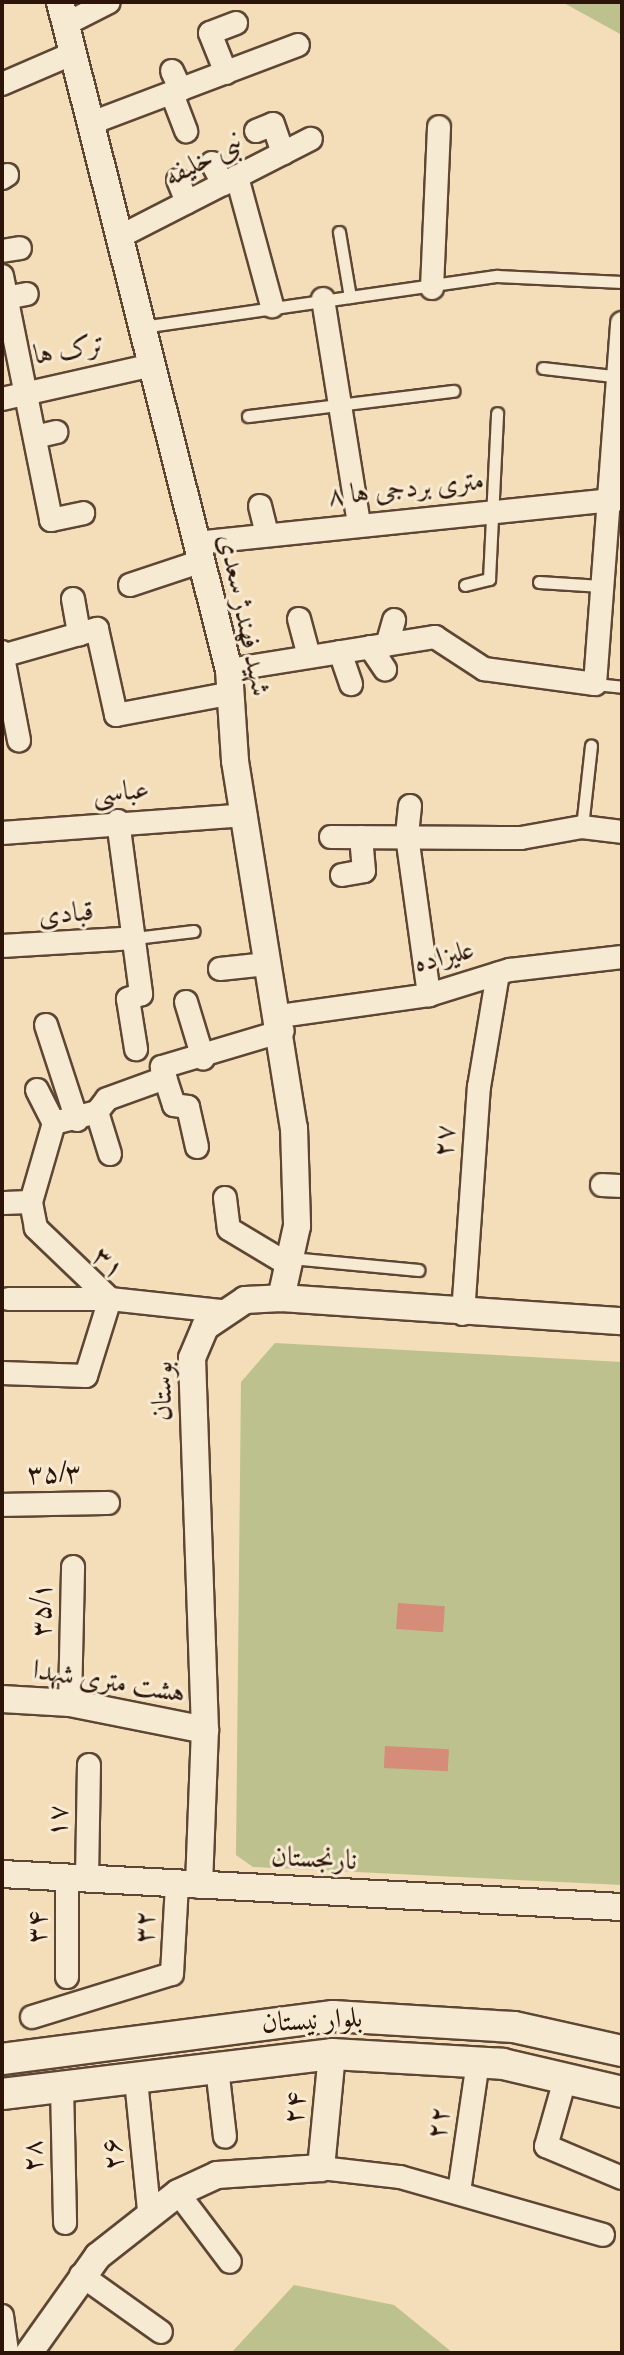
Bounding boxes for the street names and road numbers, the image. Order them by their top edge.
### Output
street label: نبی خلیفه [159,126,249,194]
street label: ترک ها [31,327,107,373]
street label: ۸ متری بردجی ها [326,464,486,514]
street label: شهید فهندژ سعدی [210,531,278,699]
street label: عباسی [92,773,150,811]
street label: قبادی [37,895,95,933]
street label: علیزاده [410,933,478,981]
street label: ۲۷ [427,1123,463,1159]
street label: ۳۱ [85,1240,131,1286]
street label: بوستان [146,1361,180,1421]
street label: ۳۵/۳ [26,1457,82,1491]
street label: ۳۵/۱ [25,1582,59,1638]
street label: هشت متری شهدا [30,1653,188,1711]
street label: ۱۷ [41,1804,75,1838]
street label: نارنجستان [270,1840,358,1878]
street label: ۳۲ [127,1910,163,1944]
street label: ۳۴ [20,1911,54,1943]
street label: بلوار نیستان [261,2002,363,2040]
street label: ۲۴ [277,2090,313,2126]
street label: ۲۲ [420,2104,458,2142]
street label: ۲۶ [95,2136,131,2172]
street label: ۲۸ [16,2139,50,2173]

